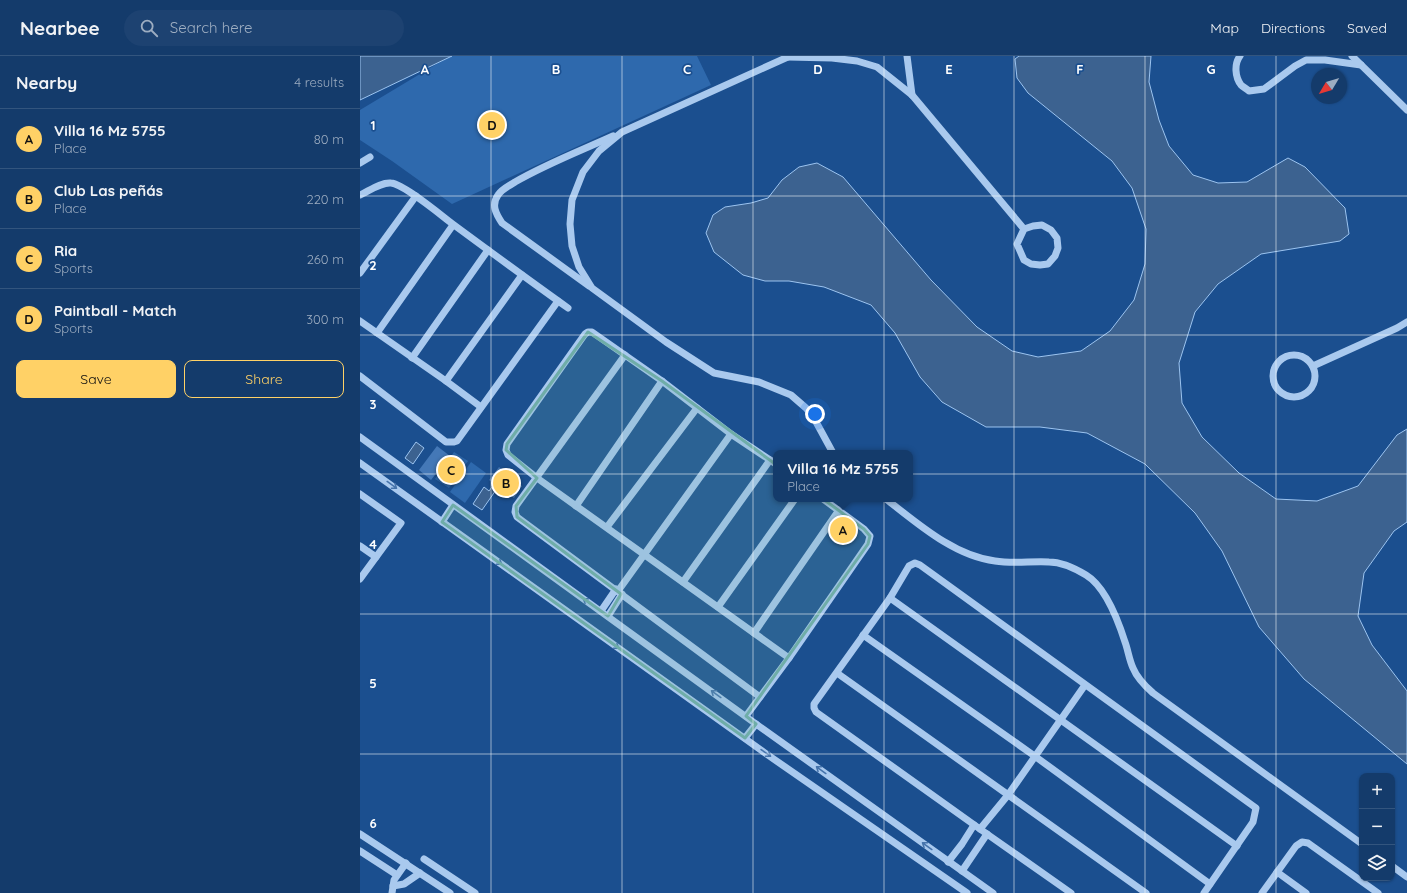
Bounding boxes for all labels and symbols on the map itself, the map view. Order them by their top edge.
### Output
text: A [421,61,430,77]
text: B [552,61,560,77]
text: C [683,61,691,77]
text: D [813,61,823,77]
text: E [945,61,953,77]
text: F [1076,61,1084,77]
text: G [1206,61,1216,77]
north arrow [1311,68,1347,104]
pin: D [479,110,505,140]
text: 1 [370,117,376,133]
text: 2 [369,257,377,273]
text: 3 [370,396,377,412]
your location [805,404,825,424]
pin: C [438,455,464,485]
pin: B [493,468,519,498]
one-way arrow [386,481,397,489]
pin: A [830,515,856,545]
text: 4 [369,536,377,552]
one-way arrow [492,557,503,565]
one-way arrow [582,598,593,606]
one-way arrow [609,641,620,649]
text: 5 [369,675,377,691]
one-way arrow [710,690,721,698]
one-way arrow [760,749,771,757]
one-way arrow [816,766,827,775]
text: 6 [369,815,377,831]
one-way arrow [921,842,932,850]

